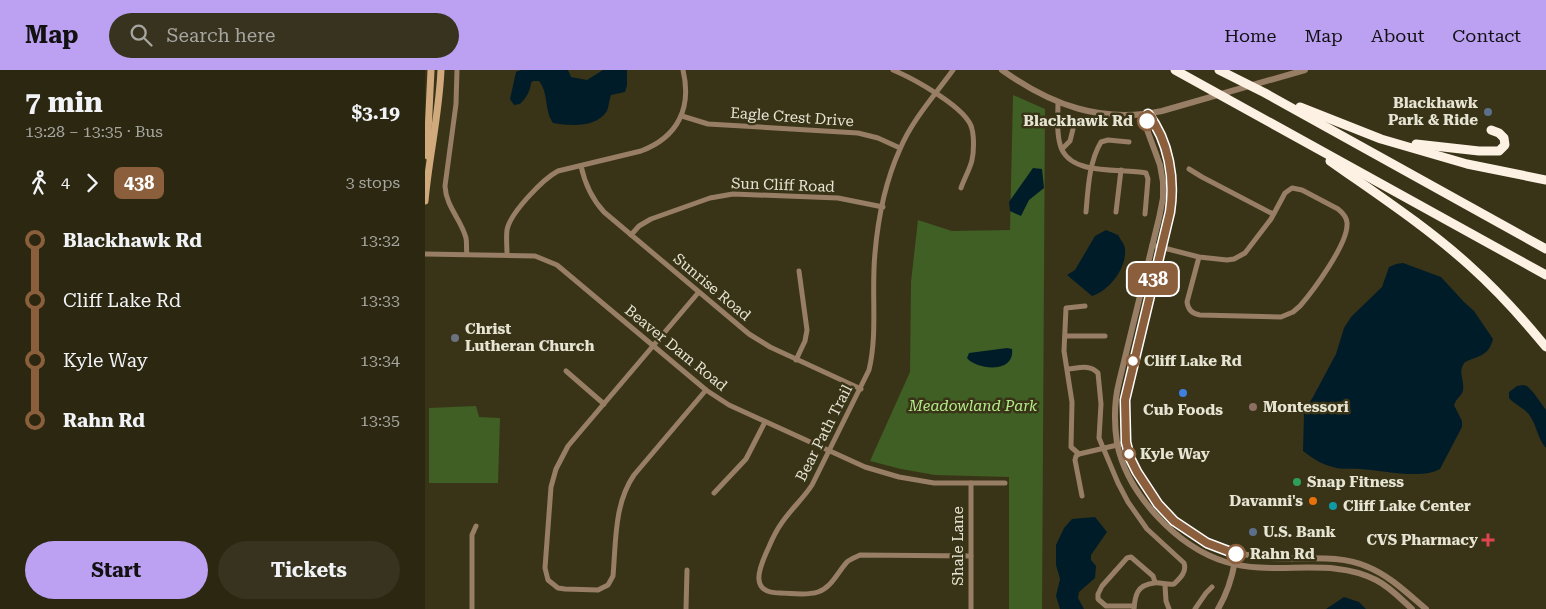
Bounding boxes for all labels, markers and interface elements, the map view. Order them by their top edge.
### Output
search box [109,13,459,58]
text: Map [25,21,79,49]
icon: search [127,21,155,49]
text: Search here [167,24,275,47]
text: Home [1224,25,1276,46]
text: Map [1304,25,1343,46]
text: About [1371,25,1424,46]
text: Contact [1452,25,1521,46]
text: 7 min [25,86,103,119]
place label: Blackhawk Park & Ride [1388,94,1479,129]
text: $3.19 [351,101,400,124]
street label: Eagle Crest Drive [730,104,854,130]
marker: Blackhawk Park & Ride [1482,106,1494,118]
marker: Blackhawk Rd [1137,111,1157,131]
place label: Blackhawk Rd [1023,112,1133,130]
text: 13:28 – 13:35 · Bus [25,122,163,141]
icon: walk [25,169,53,197]
icon: forward [78,169,106,197]
text: 438 [124,172,154,193]
text: 4 [61,173,70,192]
text: 3 stops [346,173,400,192]
street label: Sun Cliff Road [731,174,836,196]
text: Blackhawk Rd [63,229,202,252]
text: 13:32 [360,231,400,250]
street label: Sunrise Road [670,249,755,325]
line badge: 438 [1124,263,1182,295]
text: 438 [1138,268,1168,289]
text: Cliff Lake Rd [63,289,181,312]
text: 13:33 [360,291,400,310]
street label: Beaver Dam Road [621,301,731,395]
place label: Christ Lutheran Church [465,320,595,355]
marker: Christ Lutheran Church [449,332,461,344]
text: Kyle Way [63,349,148,372]
text: 13:34 [360,351,400,370]
place label: Cliff Lake Rd [1144,352,1242,370]
marker: Cliff Lake Rd [1126,354,1140,368]
street label: Bear Path Trail [792,381,856,484]
marker: Cub Foods [1177,387,1189,399]
park label: Meadowland Park [908,397,1038,415]
place label: Montessori [1263,398,1349,416]
place label: Cub Foods [1143,401,1223,419]
marker: Montessori [1247,401,1259,413]
text: Rahn Rd [63,409,145,432]
text: 13:35 [360,411,400,430]
place label: Kyle Way [1140,445,1210,463]
marker: Kyle Way [1122,447,1136,461]
place label: Snap Fitness [1307,473,1404,491]
marker: Snap Fitness [1291,476,1303,488]
place label: Davanni's [1229,492,1303,510]
marker: Davanni's [1307,495,1319,507]
place label: Cliff Lake Center [1343,497,1471,515]
marker: Cliff Lake Center [1327,500,1339,512]
street label: Shale Lane [949,506,967,586]
place label: U.S. Bank [1263,523,1336,541]
marker: U.S. Bank [1247,526,1259,538]
place label: CVS Pharmacy [1367,531,1478,549]
marker: CVS Pharmacy [1482,534,1494,546]
button: Start [25,541,208,599]
button: Tickets [218,541,400,599]
marker: Rahn Rd [1226,544,1246,564]
place label: Rahn Rd [1250,545,1315,563]

